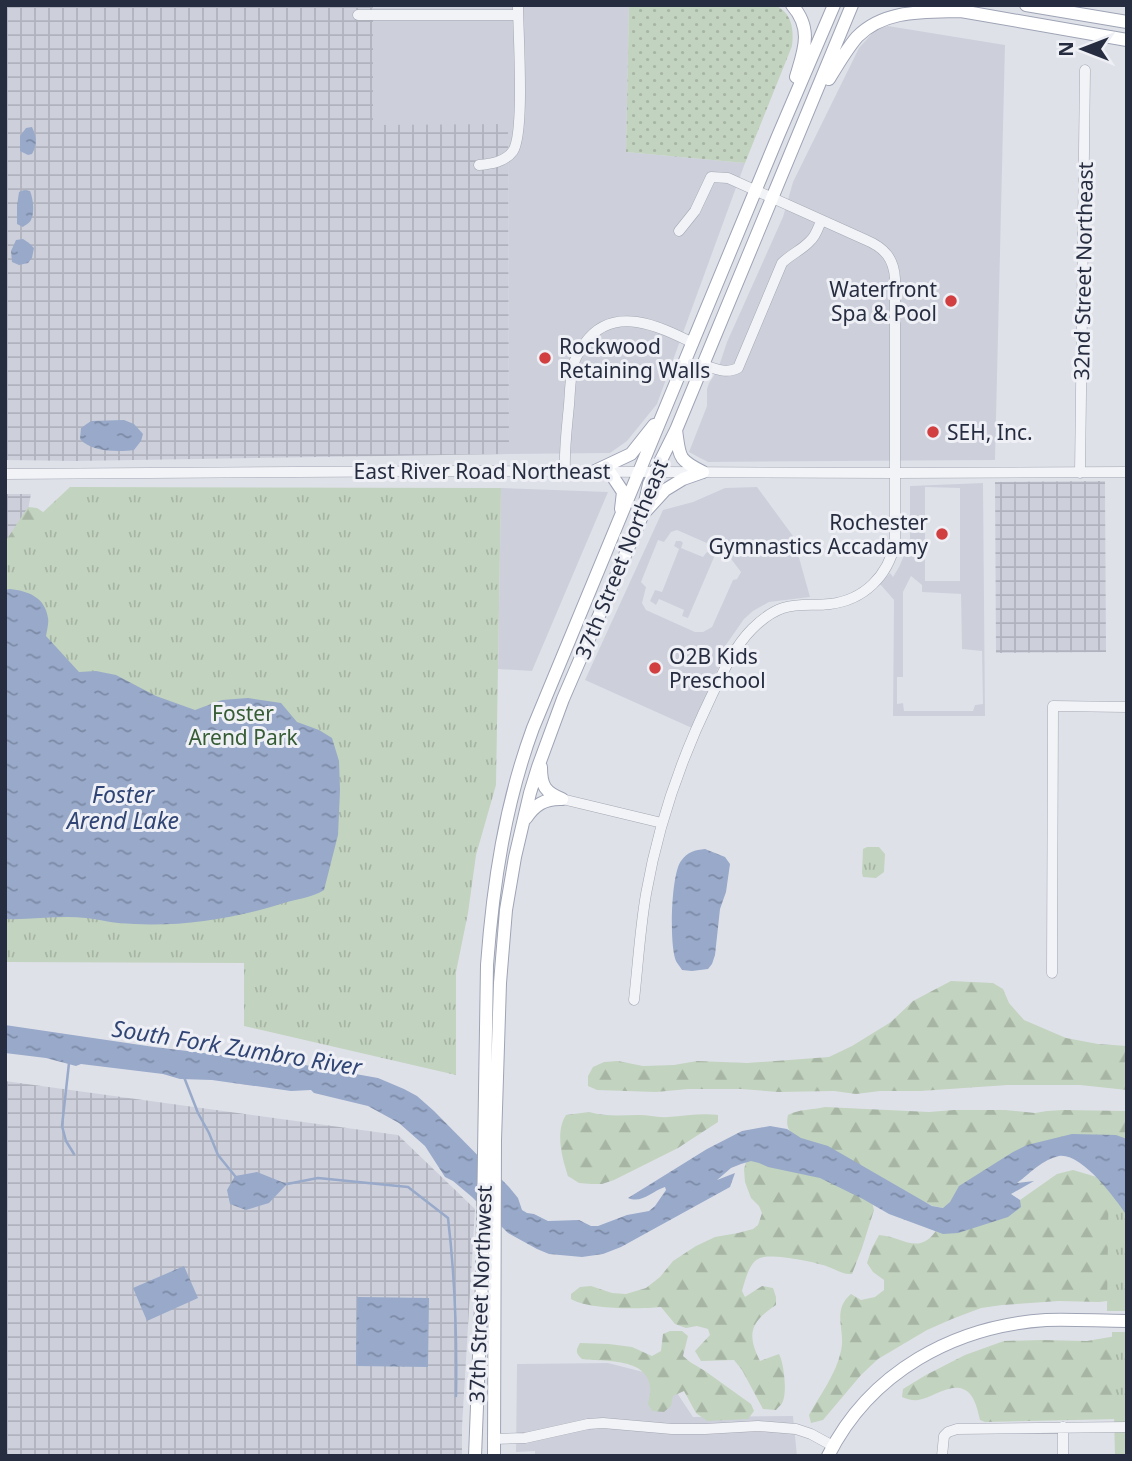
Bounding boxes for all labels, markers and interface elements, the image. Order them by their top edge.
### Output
north arrow [1048,14,1118,84]
text: N [1053,41,1079,57]
street label: 32nd Street Northeast [1067,161,1099,381]
place label: Waterfront Spa & Pool [829,275,937,327]
marker: Waterfront Spa & Pool [943,293,959,309]
place label: Rockwood Retaining Walls [559,332,710,384]
marker: Rockwood Retaining Walls [537,350,553,366]
place label: SEH, Inc. [947,418,1033,446]
marker: SEH, Inc. [925,424,941,440]
street label: 37th Street Northeast [568,454,674,663]
street label: East River Road Northeast [354,457,611,485]
place label: Rochester Gymnastics Accadamy [709,508,928,560]
marker: Rochester Gymnastics Accadamy [934,526,950,542]
place label: O2B Kids Preschool [669,642,766,694]
marker: O2B Kids Preschool [647,660,663,676]
park label: Foster Arend Park [188,699,298,751]
water label: Foster Arend Lake [65,778,179,836]
water label: South Fork Zumbro River [110,1011,365,1083]
street label: 37th Street Northwest [462,1184,498,1403]

